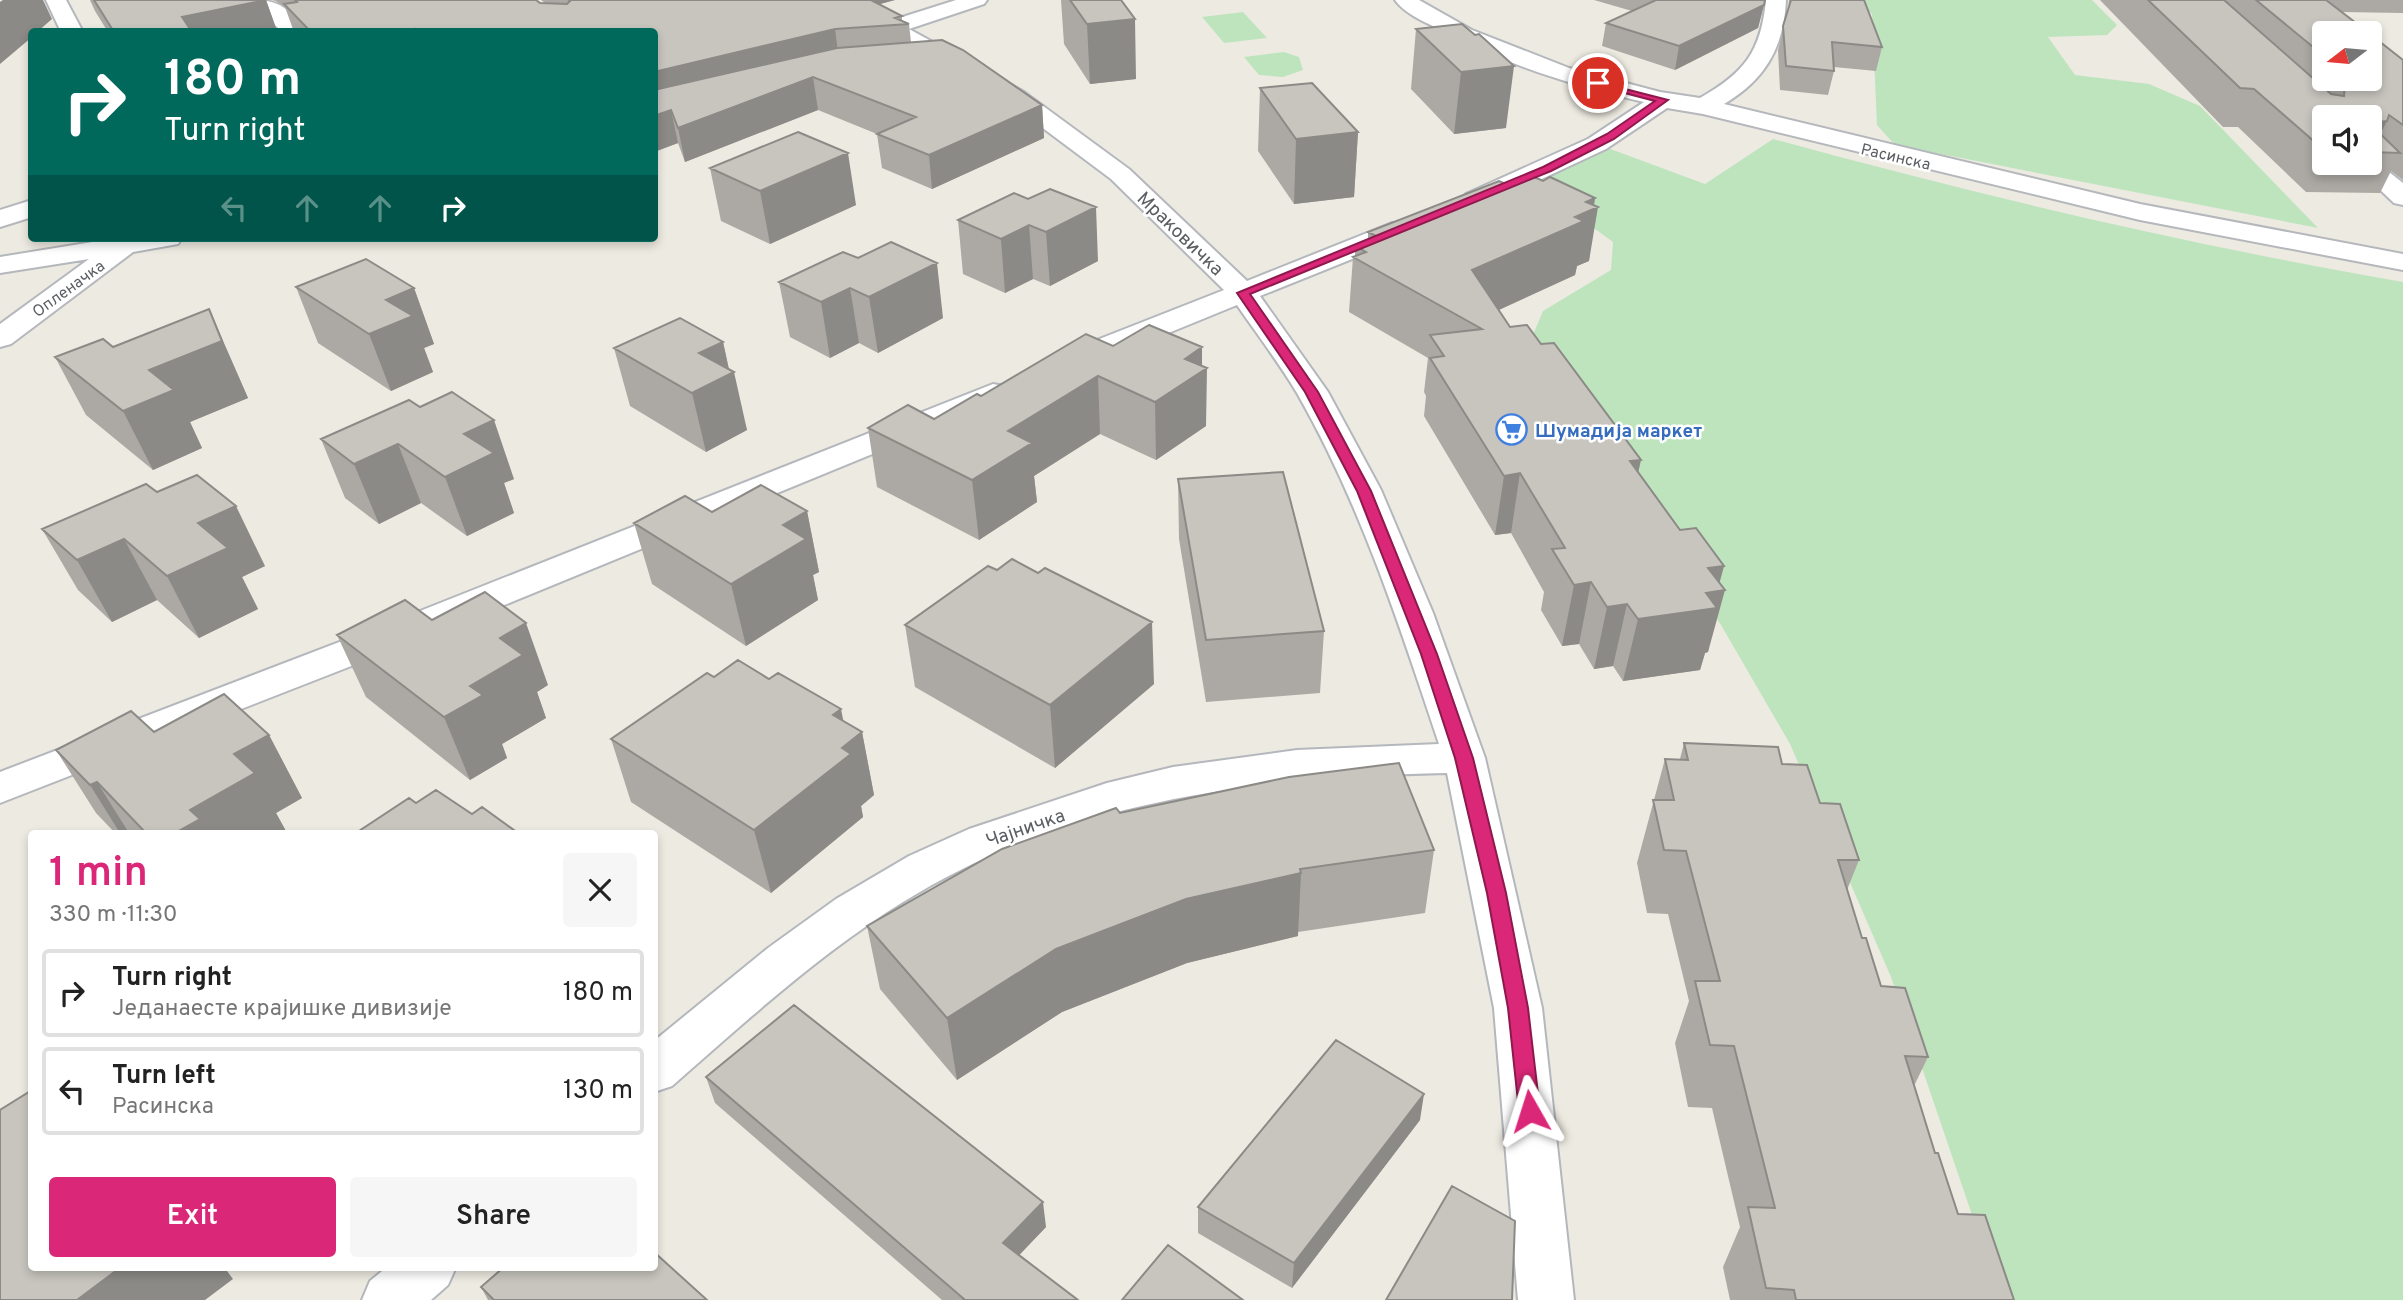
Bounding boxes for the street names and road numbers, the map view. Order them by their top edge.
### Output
street label: Расинска [1859,140,1932,176]
street label: Мраковичка [1131,187,1228,282]
street label: Опленачка [29,257,109,323]
street label: Чајничка [983,804,1068,854]

